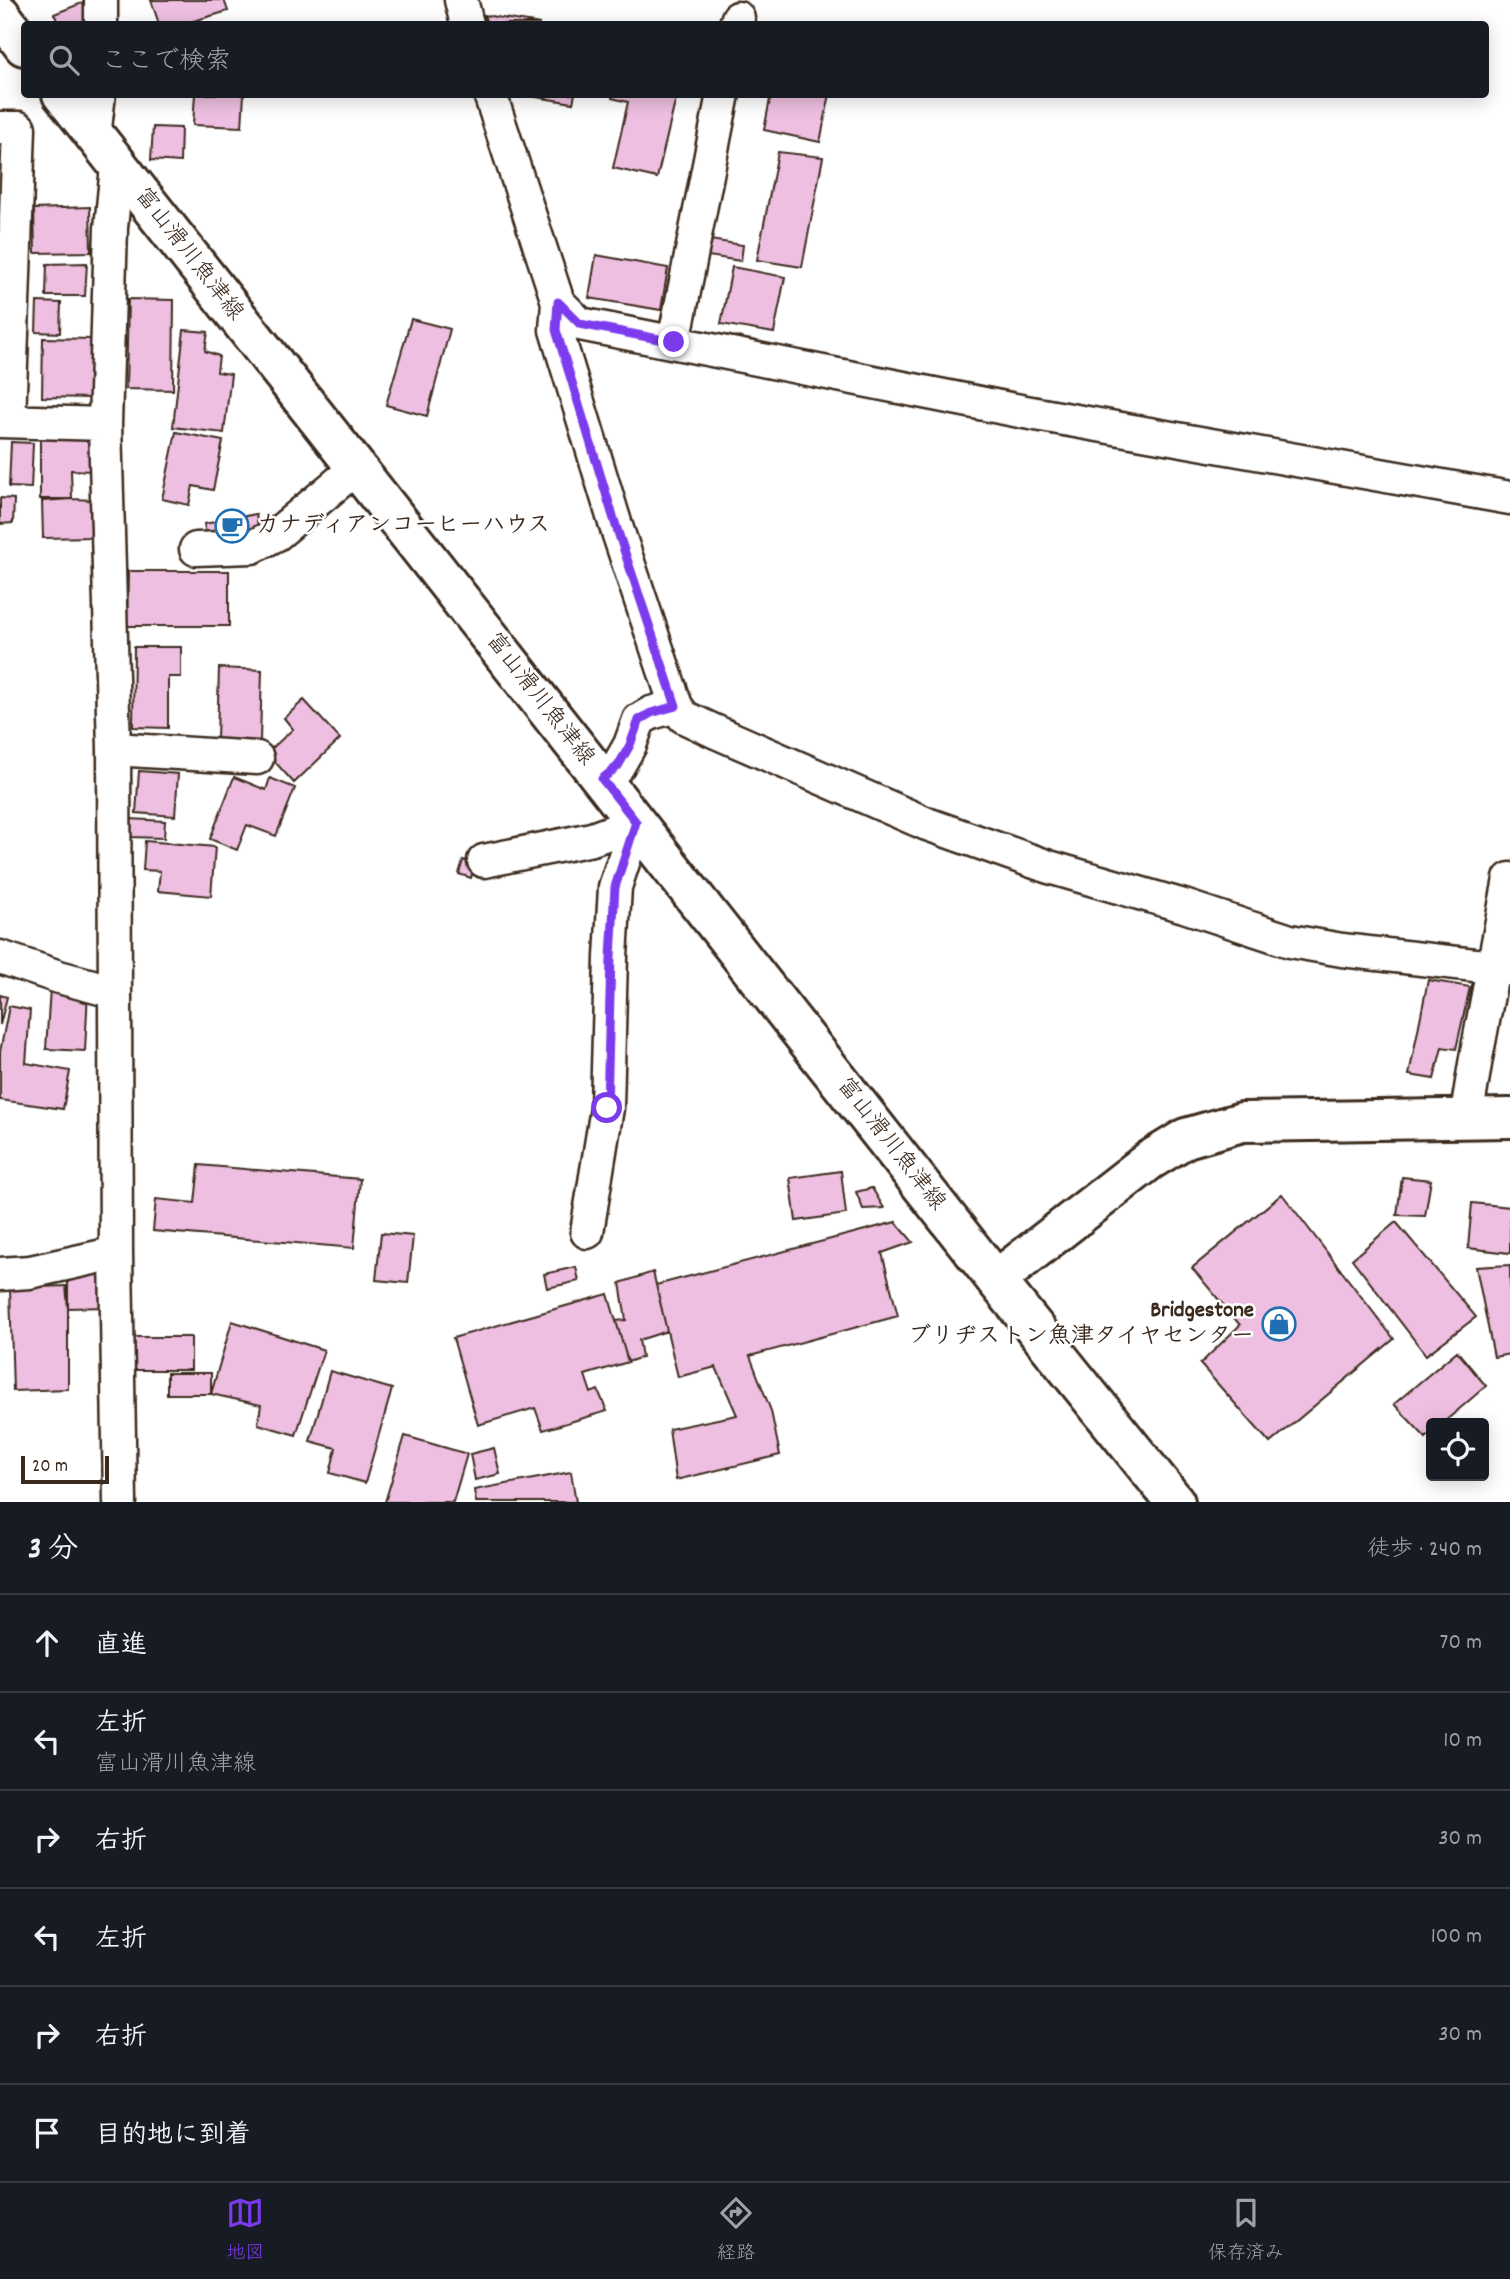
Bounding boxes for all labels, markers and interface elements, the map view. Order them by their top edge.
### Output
search box [21,21,1489,98]
icon: search [45,41,83,79]
text: ここで検索 [101,44,231,81]
street label: 富山滑川魚津線 [125,181,251,329]
route end [658,326,689,357]
cafe icon: カナディアンコーヒーハウス [213,507,251,545]
place label: カナディアンコーヒーハウス [256,510,550,543]
street label: 富山滑川魚津線 [476,626,602,774]
street label: 富山滑川魚津線 [827,1071,953,1219]
route start [591,1092,622,1123]
place label: Bridgestone ブリヂストン魚津タイヤセンター [908,1295,1254,1354]
shop icon: Bridgestone ブリヂストン魚津タイヤセンター [1260,1305,1298,1343]
map controls [1426,1418,1489,1481]
button: locate [1426,1418,1489,1481]
scale bar [21,1453,108,1485]
text: 20 m [32,1454,68,1481]
text: 3 分 [28,1530,78,1573]
text: 徒歩 · 240 m [1367,1534,1482,1567]
icon: ahead [28,1624,66,1662]
text: 70 m [1440,1627,1482,1660]
text: 直進 [95,1628,147,1665]
text: 左折 [95,1706,147,1743]
icon: left [28,1722,66,1760]
text: 10 m [1443,1725,1482,1758]
text: 富山滑川魚津線 [95,1749,256,1782]
icon: right [28,1820,66,1858]
text: 30 m [1438,1823,1482,1856]
text: 右折 [95,1824,147,1861]
icon: left [28,1918,66,1956]
text: 100 m [1431,1921,1482,1954]
text: 左折 [95,1922,147,1959]
icon: right [28,2016,66,2054]
text: 30 m [1438,2019,1482,2052]
text: 右折 [95,2020,147,2057]
icon: arrive [28,2114,66,2152]
text: 目的地に到着 [95,2118,251,2155]
tab: 地図 [226,2194,264,2268]
tab: 経路 [717,2194,755,2268]
tab: 保存済み [1208,2194,1284,2268]

